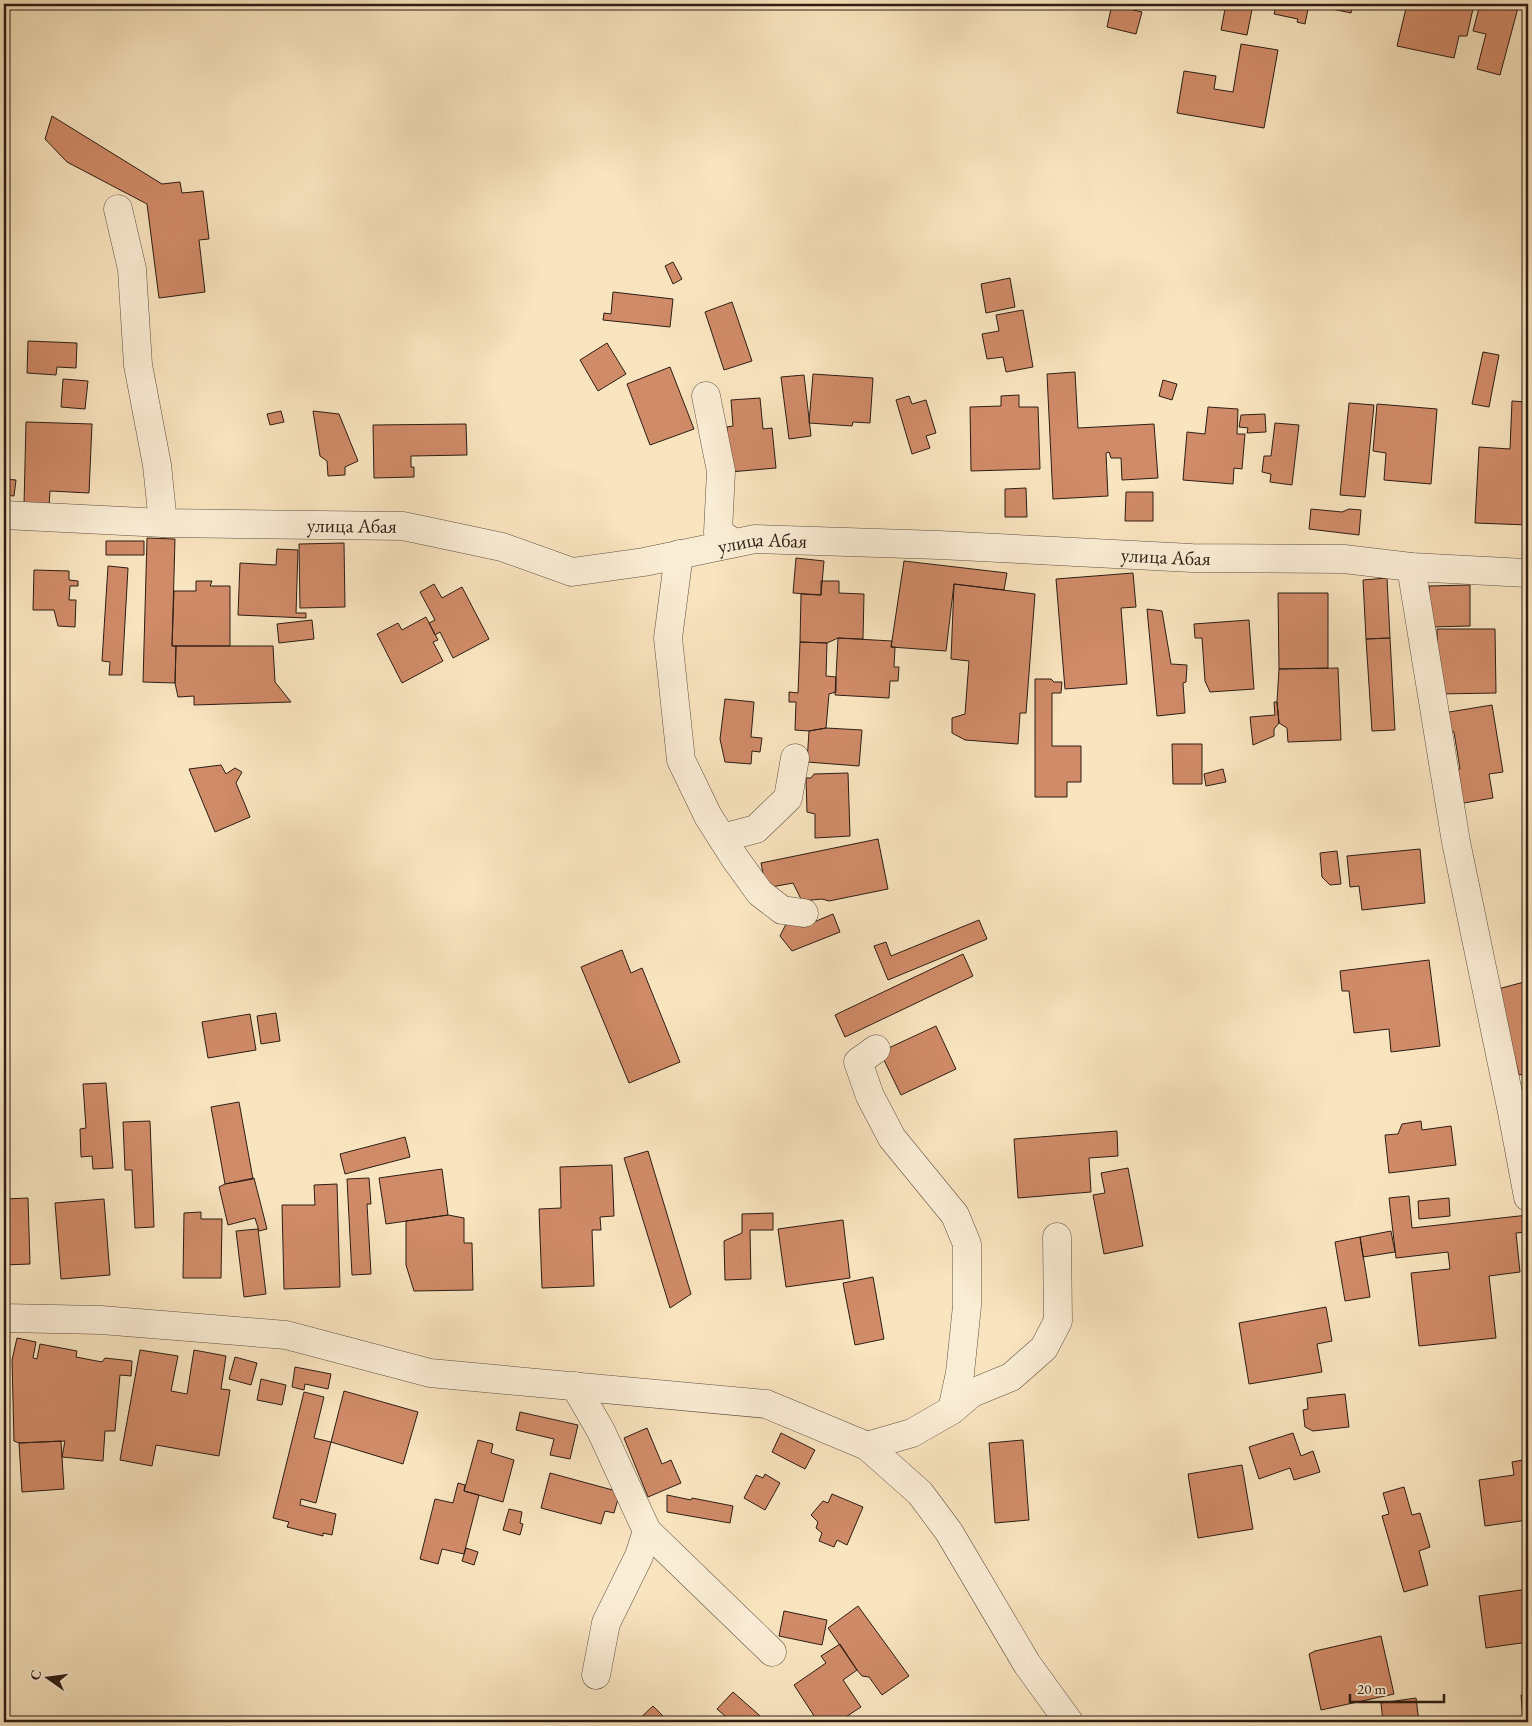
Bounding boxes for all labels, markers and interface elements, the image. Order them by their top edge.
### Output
street label: улица Абая [307,512,397,539]
street label: улица Абая [715,526,808,559]
street label: улица Абая [1120,541,1211,571]
north arrow [22,1654,72,1704]
text: С [25,1668,45,1682]
scale bar [1350,1671,1443,1703]
text: 20 m [1357,1679,1386,1698]

